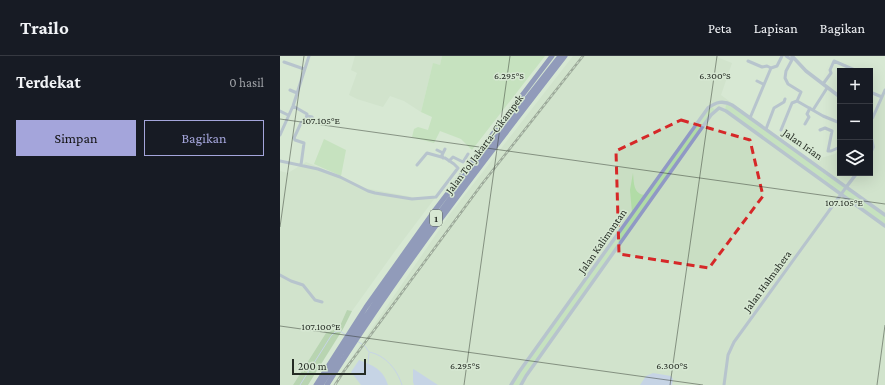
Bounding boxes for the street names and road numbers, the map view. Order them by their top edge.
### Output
street label: Jalan Tol Jakarta–Cikampek [442,91,527,197]
street label: Jalan Irian [780,125,825,163]
street label: Jalan Kalimantan [575,206,630,277]
road number: 1 [430,210,442,226]
street label: Jalan Halmahera [740,248,794,315]

